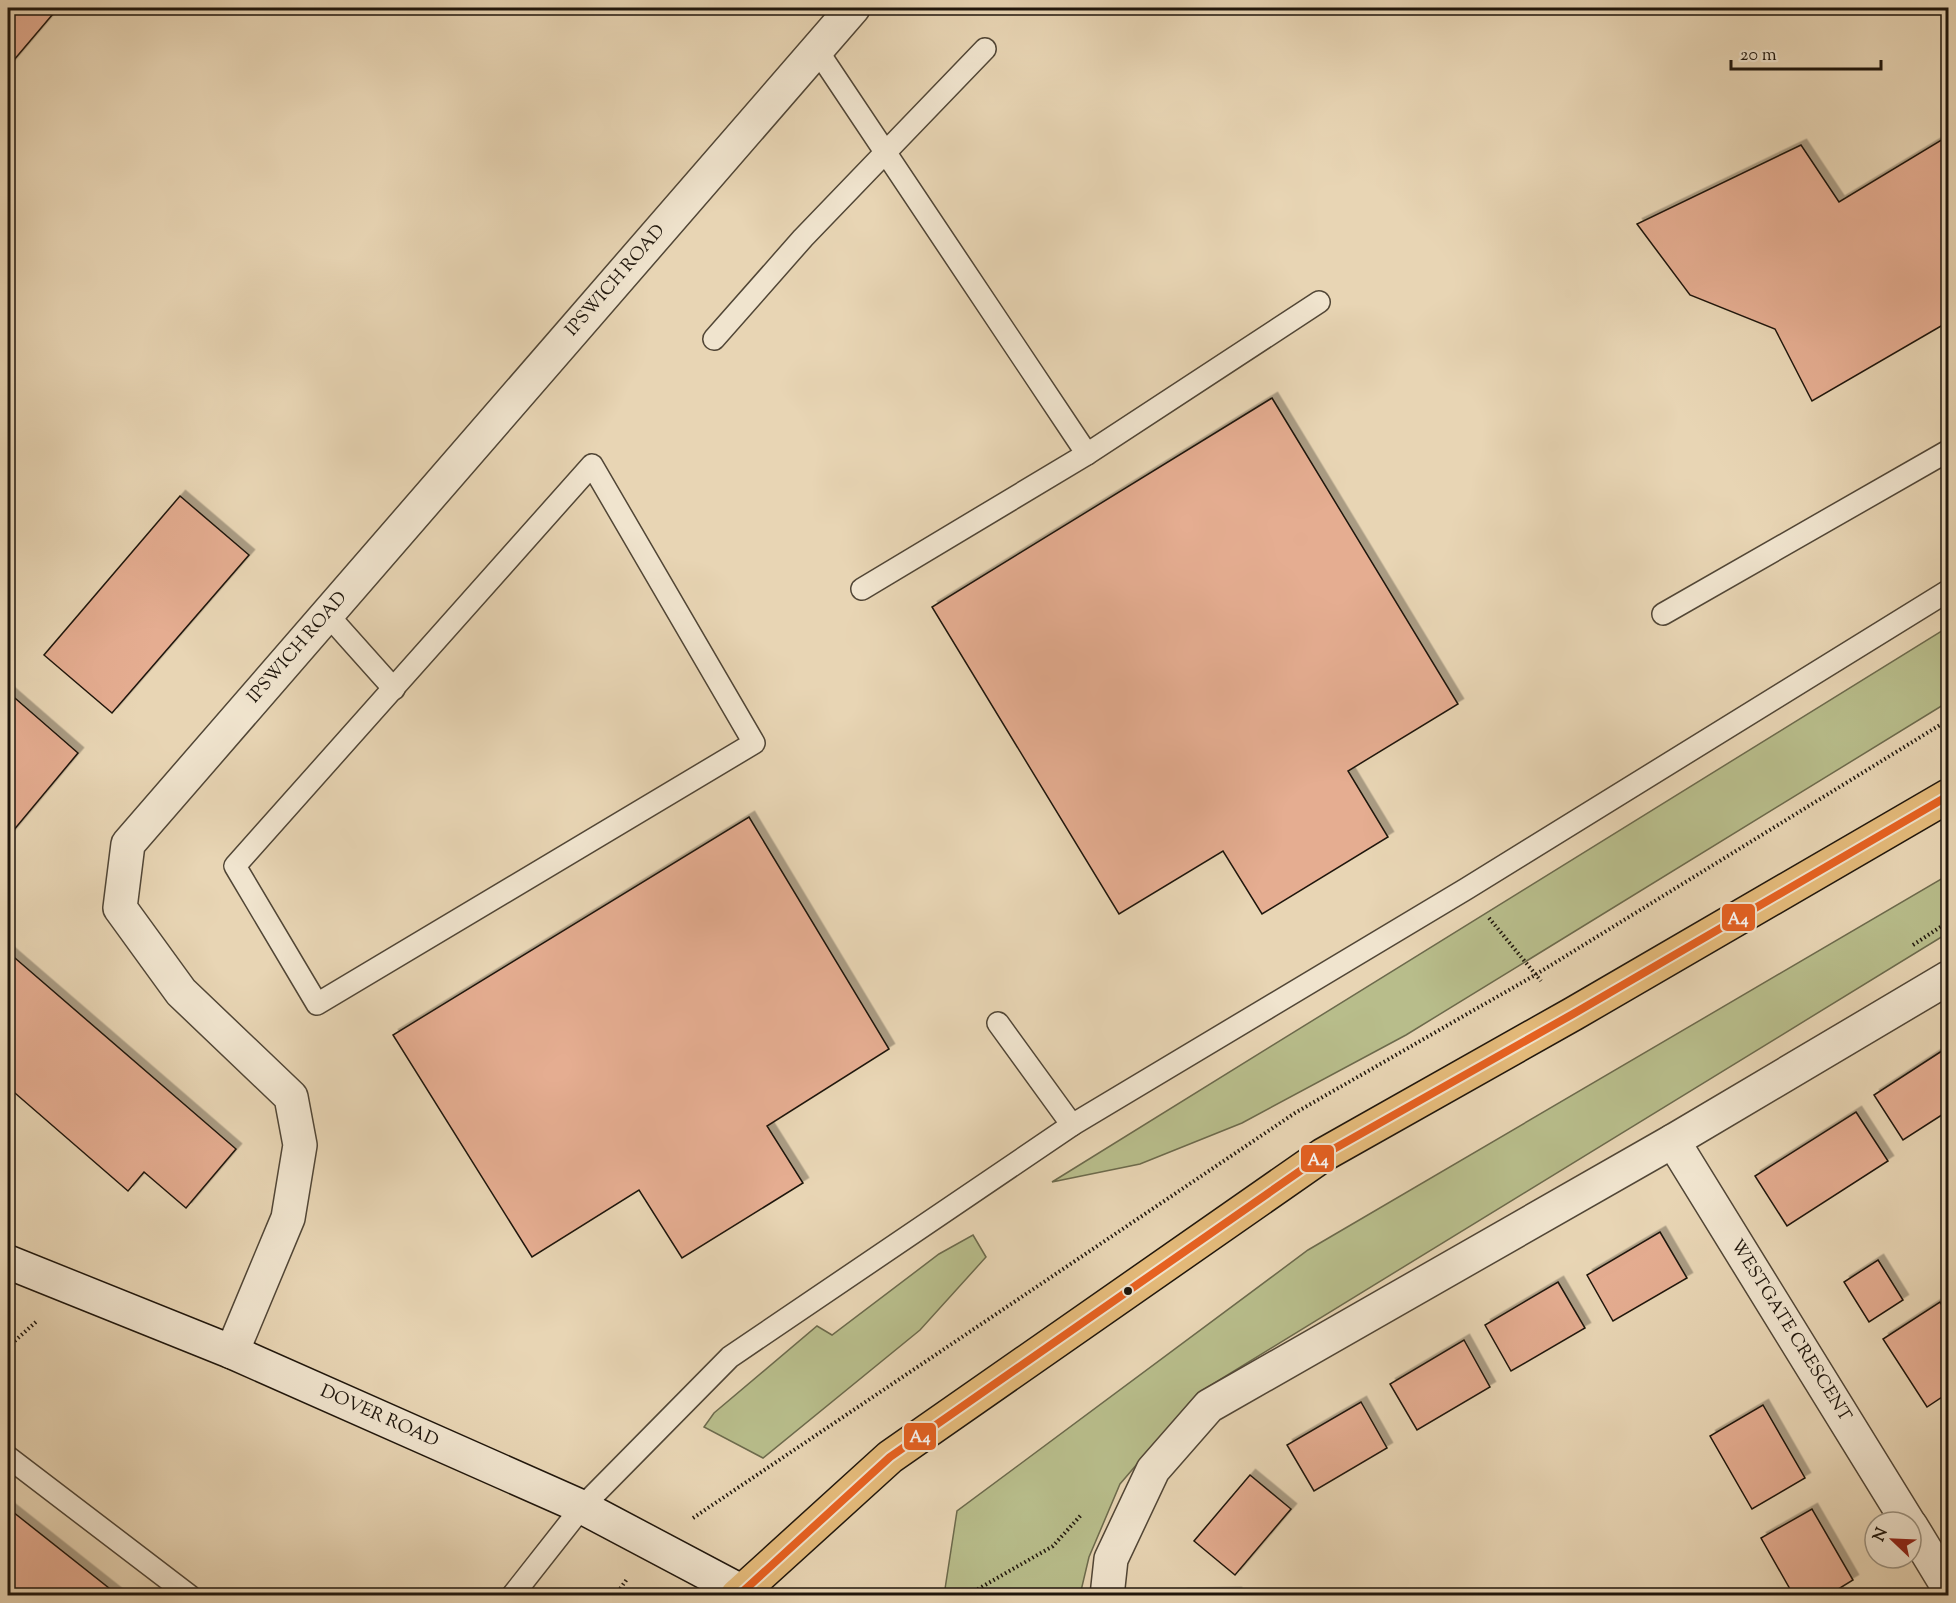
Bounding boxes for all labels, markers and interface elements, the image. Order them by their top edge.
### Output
scale bar [1731,33,1881,71]
text: 20 m [1740,43,1777,69]
street label: IPSWICH ROAD [560,219,672,343]
street label: IPSWICH ROAD [242,586,354,710]
line badge: A4 [1721,903,1756,932]
text: A4 [1727,909,1749,932]
line badge: A4 [1300,1144,1335,1173]
text: A4 [1307,1150,1329,1173]
street label: WESTGATE CRESCENT [1723,1235,1857,1428]
unlabelled marker [1122,1285,1134,1297]
street label: DOVER ROAD [316,1379,442,1455]
line badge: A4 [903,1422,937,1451]
text: A4 [909,1427,931,1450]
north arrow [1863,1510,1923,1570]
text: N [1868,1525,1895,1545]

